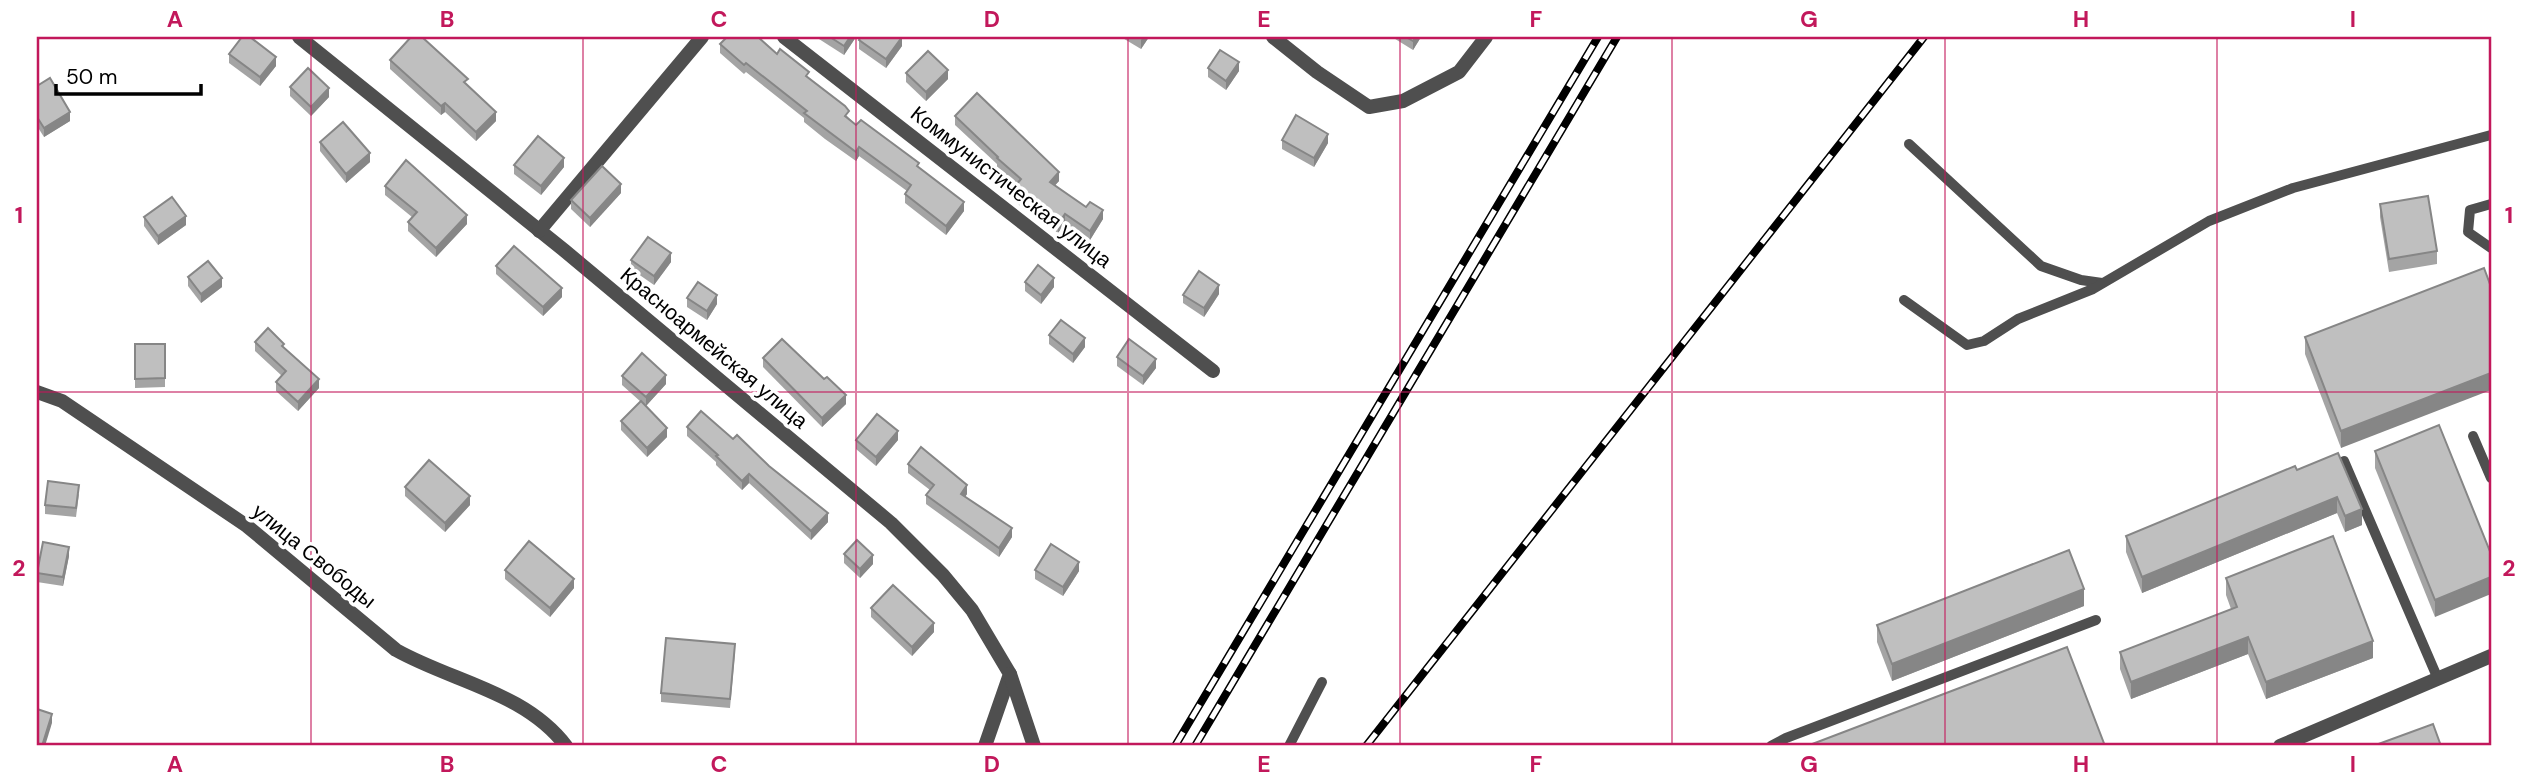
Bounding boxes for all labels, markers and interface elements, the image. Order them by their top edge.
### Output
text: A [167,4,183,34]
text: B [440,4,454,34]
text: C [711,4,727,34]
text: D [984,4,1000,34]
text: E [1257,4,1271,34]
text: F [1530,4,1543,34]
text: G [1800,4,1818,34]
text: H [2073,4,2089,34]
text: I [2350,4,2356,34]
scale bar [56,52,201,96]
text: 50 m [66,63,117,91]
street label: Коммунистическая улица [905,100,1118,275]
text: 1 [15,200,23,230]
text: 1 [2505,200,2513,230]
street label: Красноармейская улица [614,261,814,435]
street label: улица Свободы [246,497,382,615]
text: 2 [12,553,26,583]
text: 2 [2502,553,2516,583]
text: A [167,749,183,779]
text: B [440,749,454,779]
text: C [711,749,727,779]
text: D [984,749,1000,779]
text: E [1257,749,1271,779]
text: F [1530,749,1543,779]
text: G [1800,749,1818,779]
text: H [2073,749,2089,779]
text: I [2350,749,2356,779]

